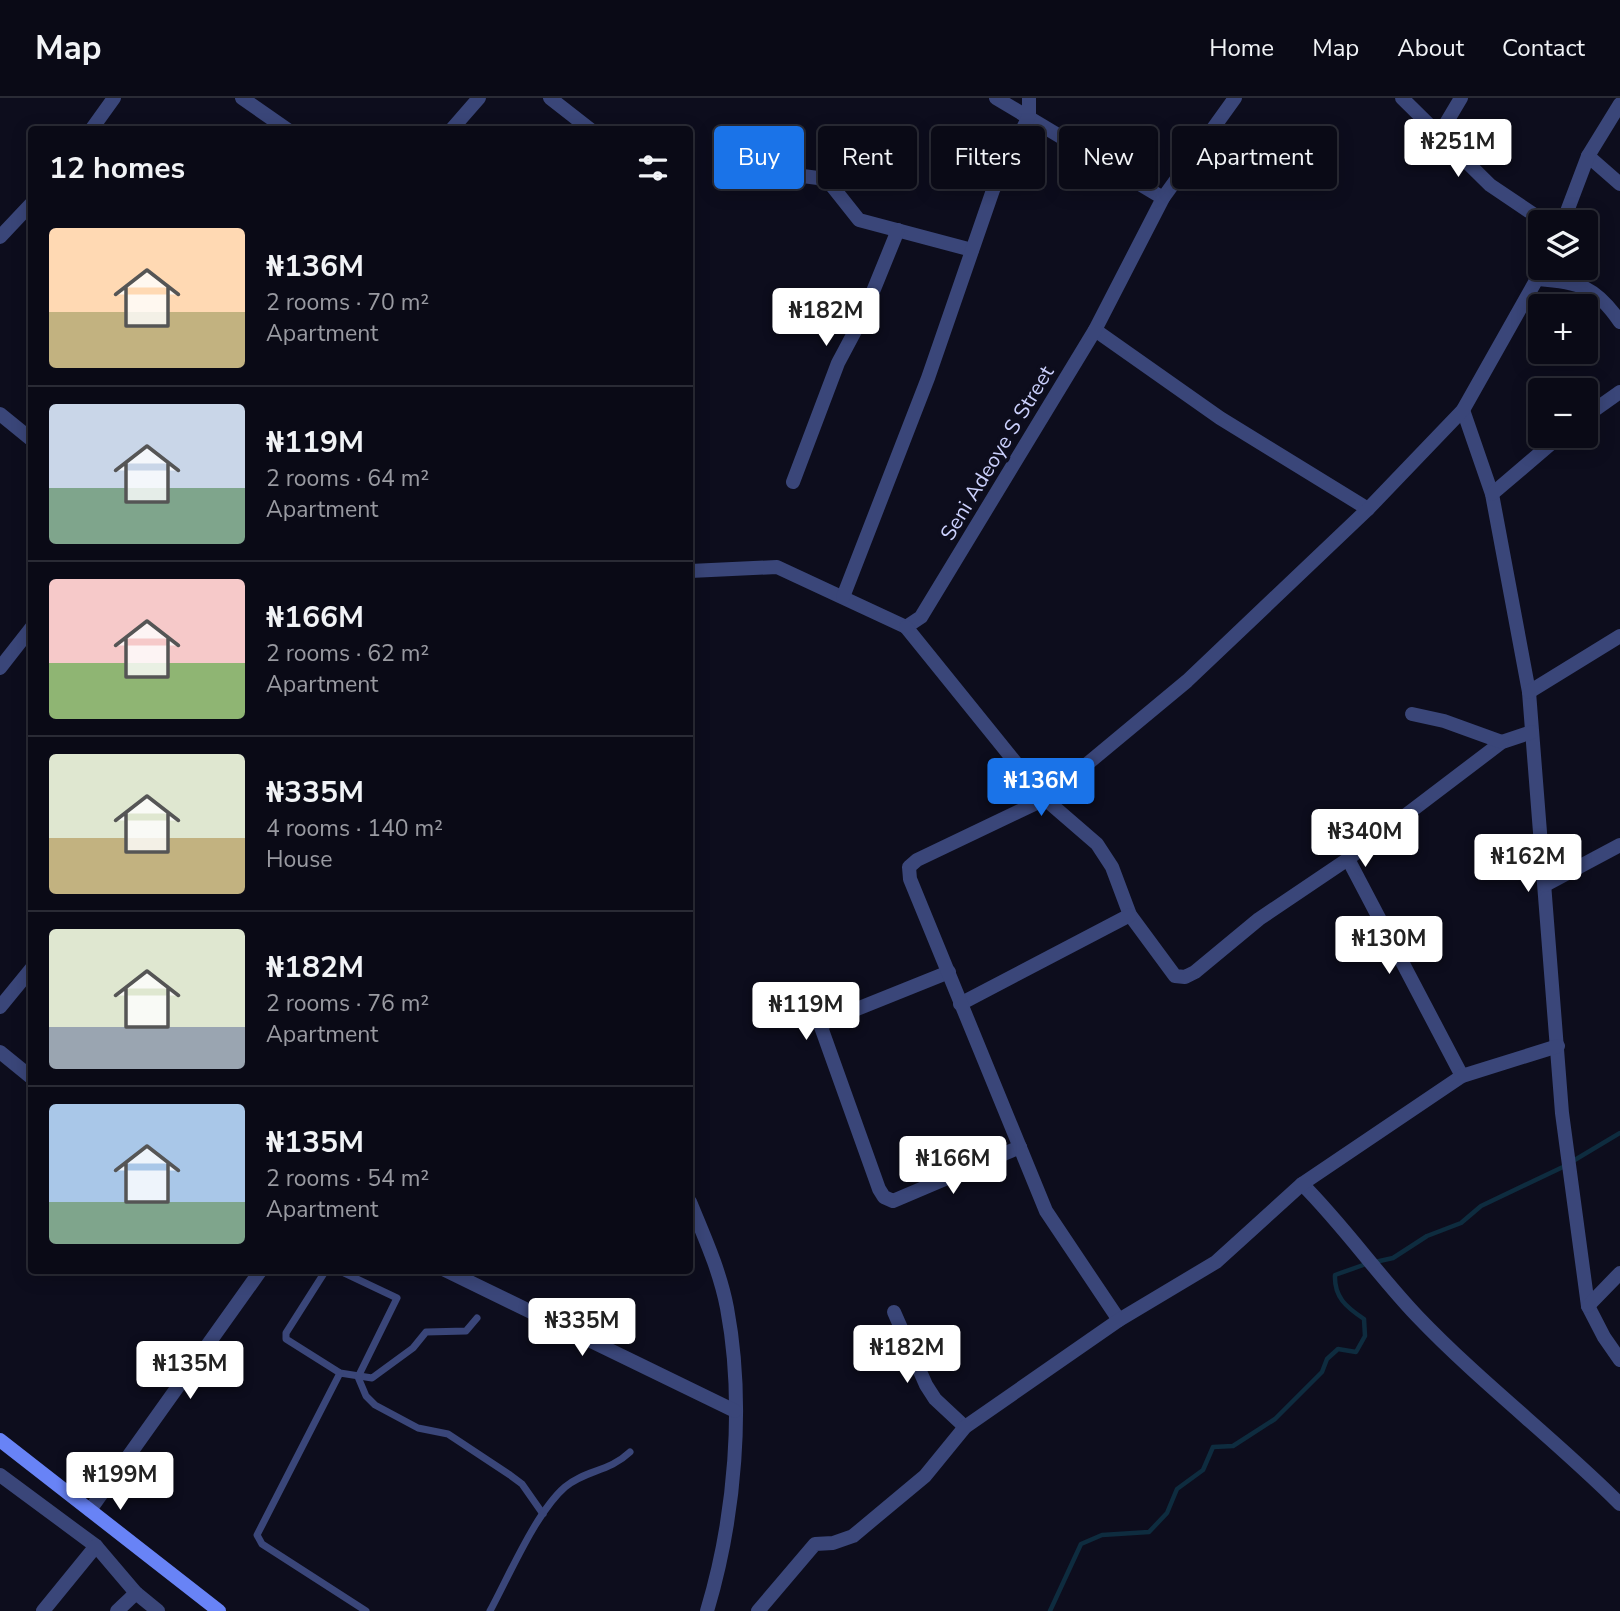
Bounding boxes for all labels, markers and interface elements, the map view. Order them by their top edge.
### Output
text: Map [35,26,102,71]
text: Home [1209,32,1274,64]
text: Map [1312,32,1359,64]
text: About [1397,32,1464,64]
text: Contact [1502,32,1585,64]
pin: ₦251M [1409,120,1507,179]
chip: Buy [714,126,804,189]
chip: Rent [818,126,917,189]
chip: Filters [931,126,1045,189]
chip: New [1059,126,1158,189]
chip: Apartment [1172,126,1337,189]
text: ₦251M [1420,126,1496,157]
text: 12 homes [49,148,185,189]
icon: filters [634,149,672,187]
map controls [1528,210,1598,448]
button: layers [1528,210,1598,280]
text: ₦136M [266,246,364,287]
icon: home [105,256,189,340]
text: 2 rooms · 70 m² [266,287,429,318]
pin: ₦182M [777,288,875,348]
button: + [1528,294,1598,364]
text: ₦182M [788,295,864,326]
text: Apartment [266,318,378,349]
street label: Seni Adeoye S Street [934,360,1061,546]
button: − [1528,378,1598,448]
text: ₦119M [266,422,364,463]
icon: home [105,432,189,516]
text: 2 rooms · 64 m² [266,463,429,494]
text: Apartment [266,494,378,525]
text: ₦166M [266,597,364,638]
icon: home [105,607,189,691]
text: 2 rooms · 62 m² [266,638,429,669]
text: Apartment [266,669,378,700]
pin: ₦136M [992,758,1090,818]
text: ₦136M [1003,765,1079,796]
text: ₦335M [266,772,364,813]
icon: home [105,782,189,866]
pin: ₦340M [1316,810,1414,869]
text: 4 rooms · 140 m² [266,813,443,844]
text: ₦340M [1327,816,1403,847]
pin: ₦162M [1479,834,1577,894]
text: ₦162M [1490,841,1566,872]
text: House [266,844,333,875]
pin: ₦130M [1340,916,1438,976]
text: ₦130M [1351,923,1427,954]
text: ₦182M [266,947,364,988]
icon: home [105,957,189,1041]
pin: ₦119M [757,982,855,1042]
text: 2 rooms · 76 m² [266,988,429,1019]
text: ₦119M [768,989,844,1020]
text: Apartment [266,1019,378,1050]
text: ₦135M [266,1122,364,1163]
icon: home [105,1132,189,1216]
pin: ₦166M [904,1136,1002,1196]
text: ₦166M [915,1143,991,1174]
text: 2 rooms · 54 m² [266,1163,429,1194]
text: Apartment [266,1194,378,1225]
pin: ₦335M [533,1298,631,1358]
text: ₦335M [544,1305,620,1336]
pin: ₦182M [858,1326,956,1385]
text: ₦182M [869,1332,945,1363]
pin: ₦135M [141,1342,239,1401]
text: ₦135M [152,1348,228,1379]
pin: ₦199M [71,1452,169,1512]
text: ₦199M [82,1459,158,1490]

